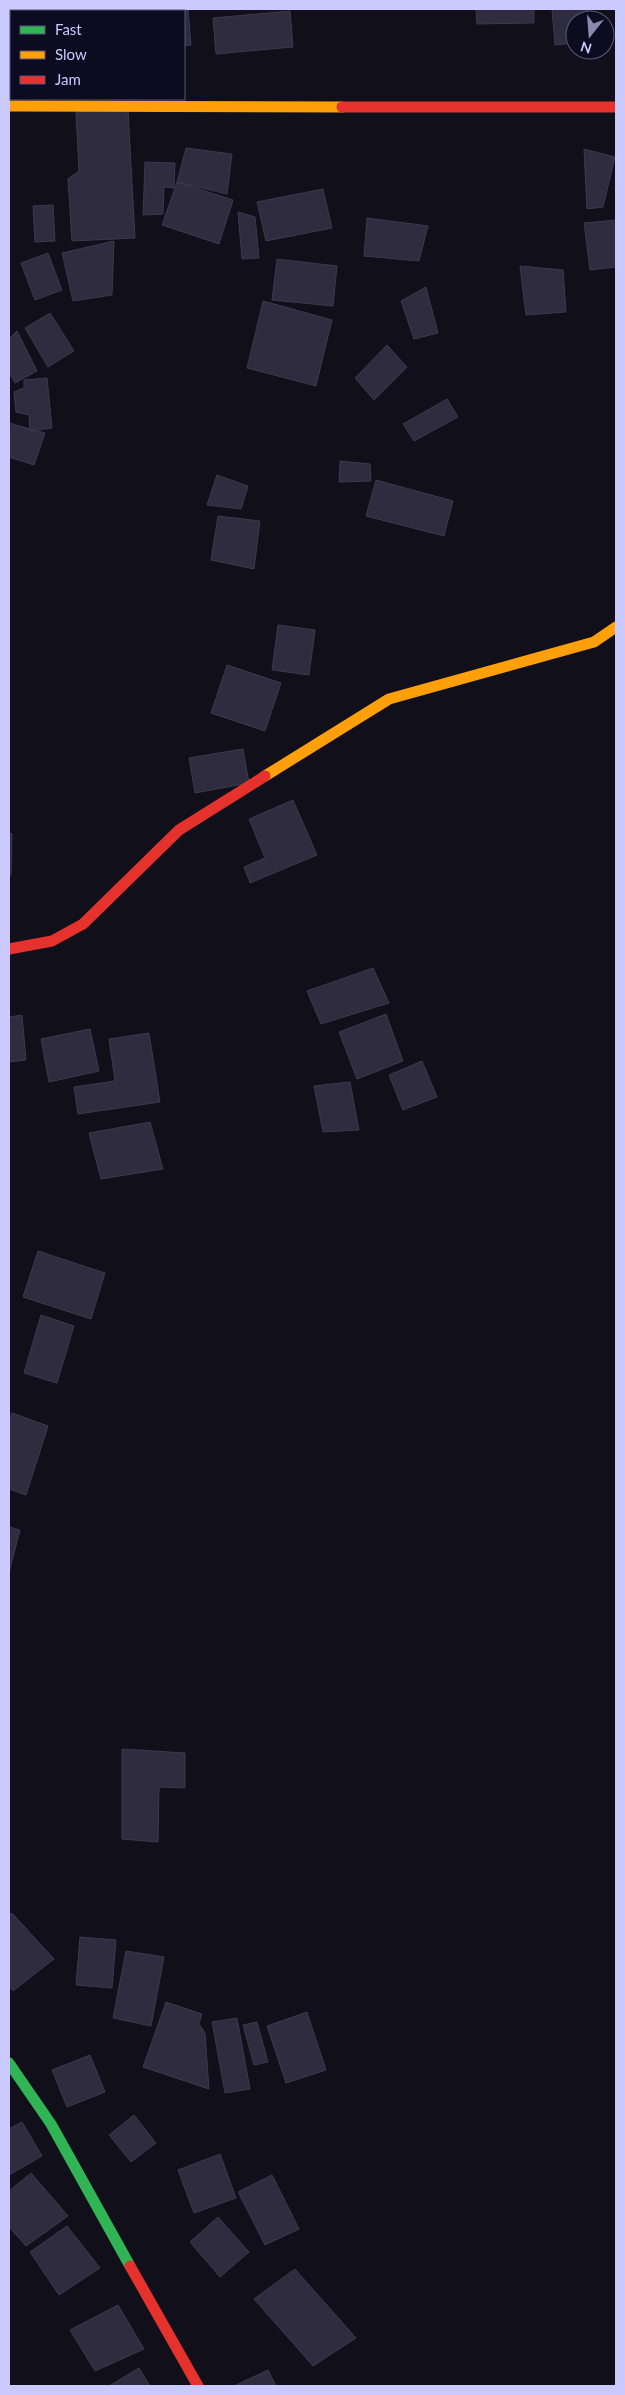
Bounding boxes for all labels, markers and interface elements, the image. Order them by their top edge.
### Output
legend [10,10,185,100]
north arrow [565,10,615,60]
text: Fast [55,20,82,38]
text: N [578,38,594,58]
text: Slow [55,45,87,63]
text: Jam [55,70,81,88]

